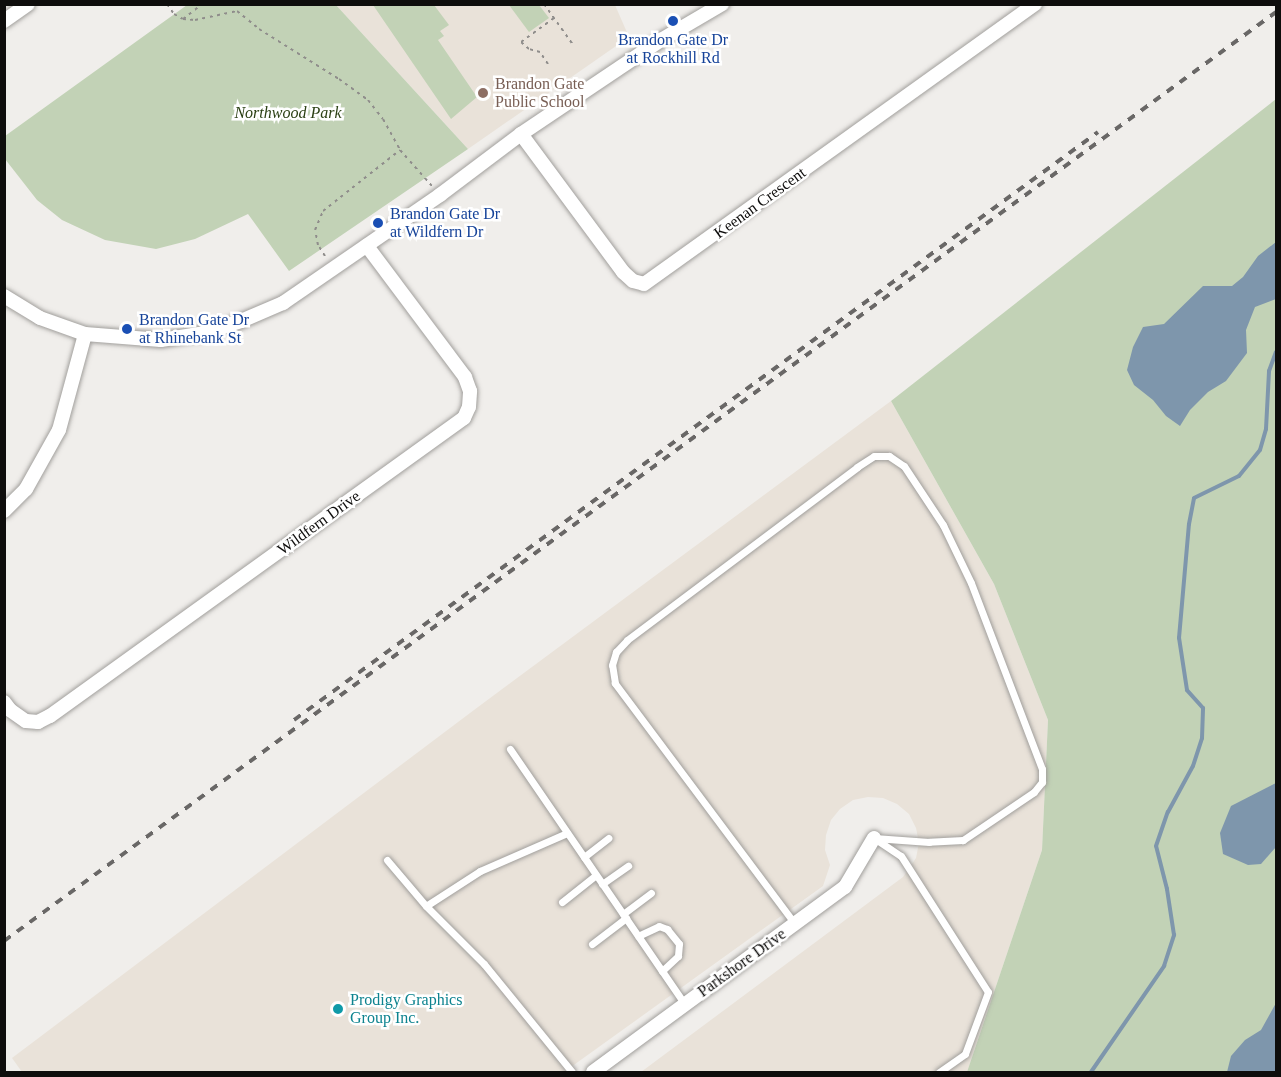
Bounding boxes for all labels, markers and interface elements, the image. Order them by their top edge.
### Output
marker: Brandon Gate Dr at Rockhill Rd [666,14,680,28]
place label: Brandon Gate Dr at Rockhill Rd [618,30,728,68]
place label: Brandon Gate Public School [495,74,584,112]
marker: Brandon Gate Public School [476,86,490,100]
park label: Northwood Park [234,103,342,123]
street label: Keenan Crescent [710,163,810,243]
place label: Brandon Gate Dr at Wildfern Dr [390,204,500,242]
marker: Brandon Gate Dr at Wildfern Dr [371,216,385,230]
place label: Brandon Gate Dr at Rhinebank St [139,310,249,348]
marker: Brandon Gate Dr at Rhinebank St [120,322,134,336]
street label: Wildfern Drive [274,487,364,559]
street label: Parkshore Drive [694,925,790,1001]
place label: Prodigy Graphics Group Inc. [350,990,462,1028]
marker: Prodigy Graphics Group Inc. [331,1002,345,1016]

